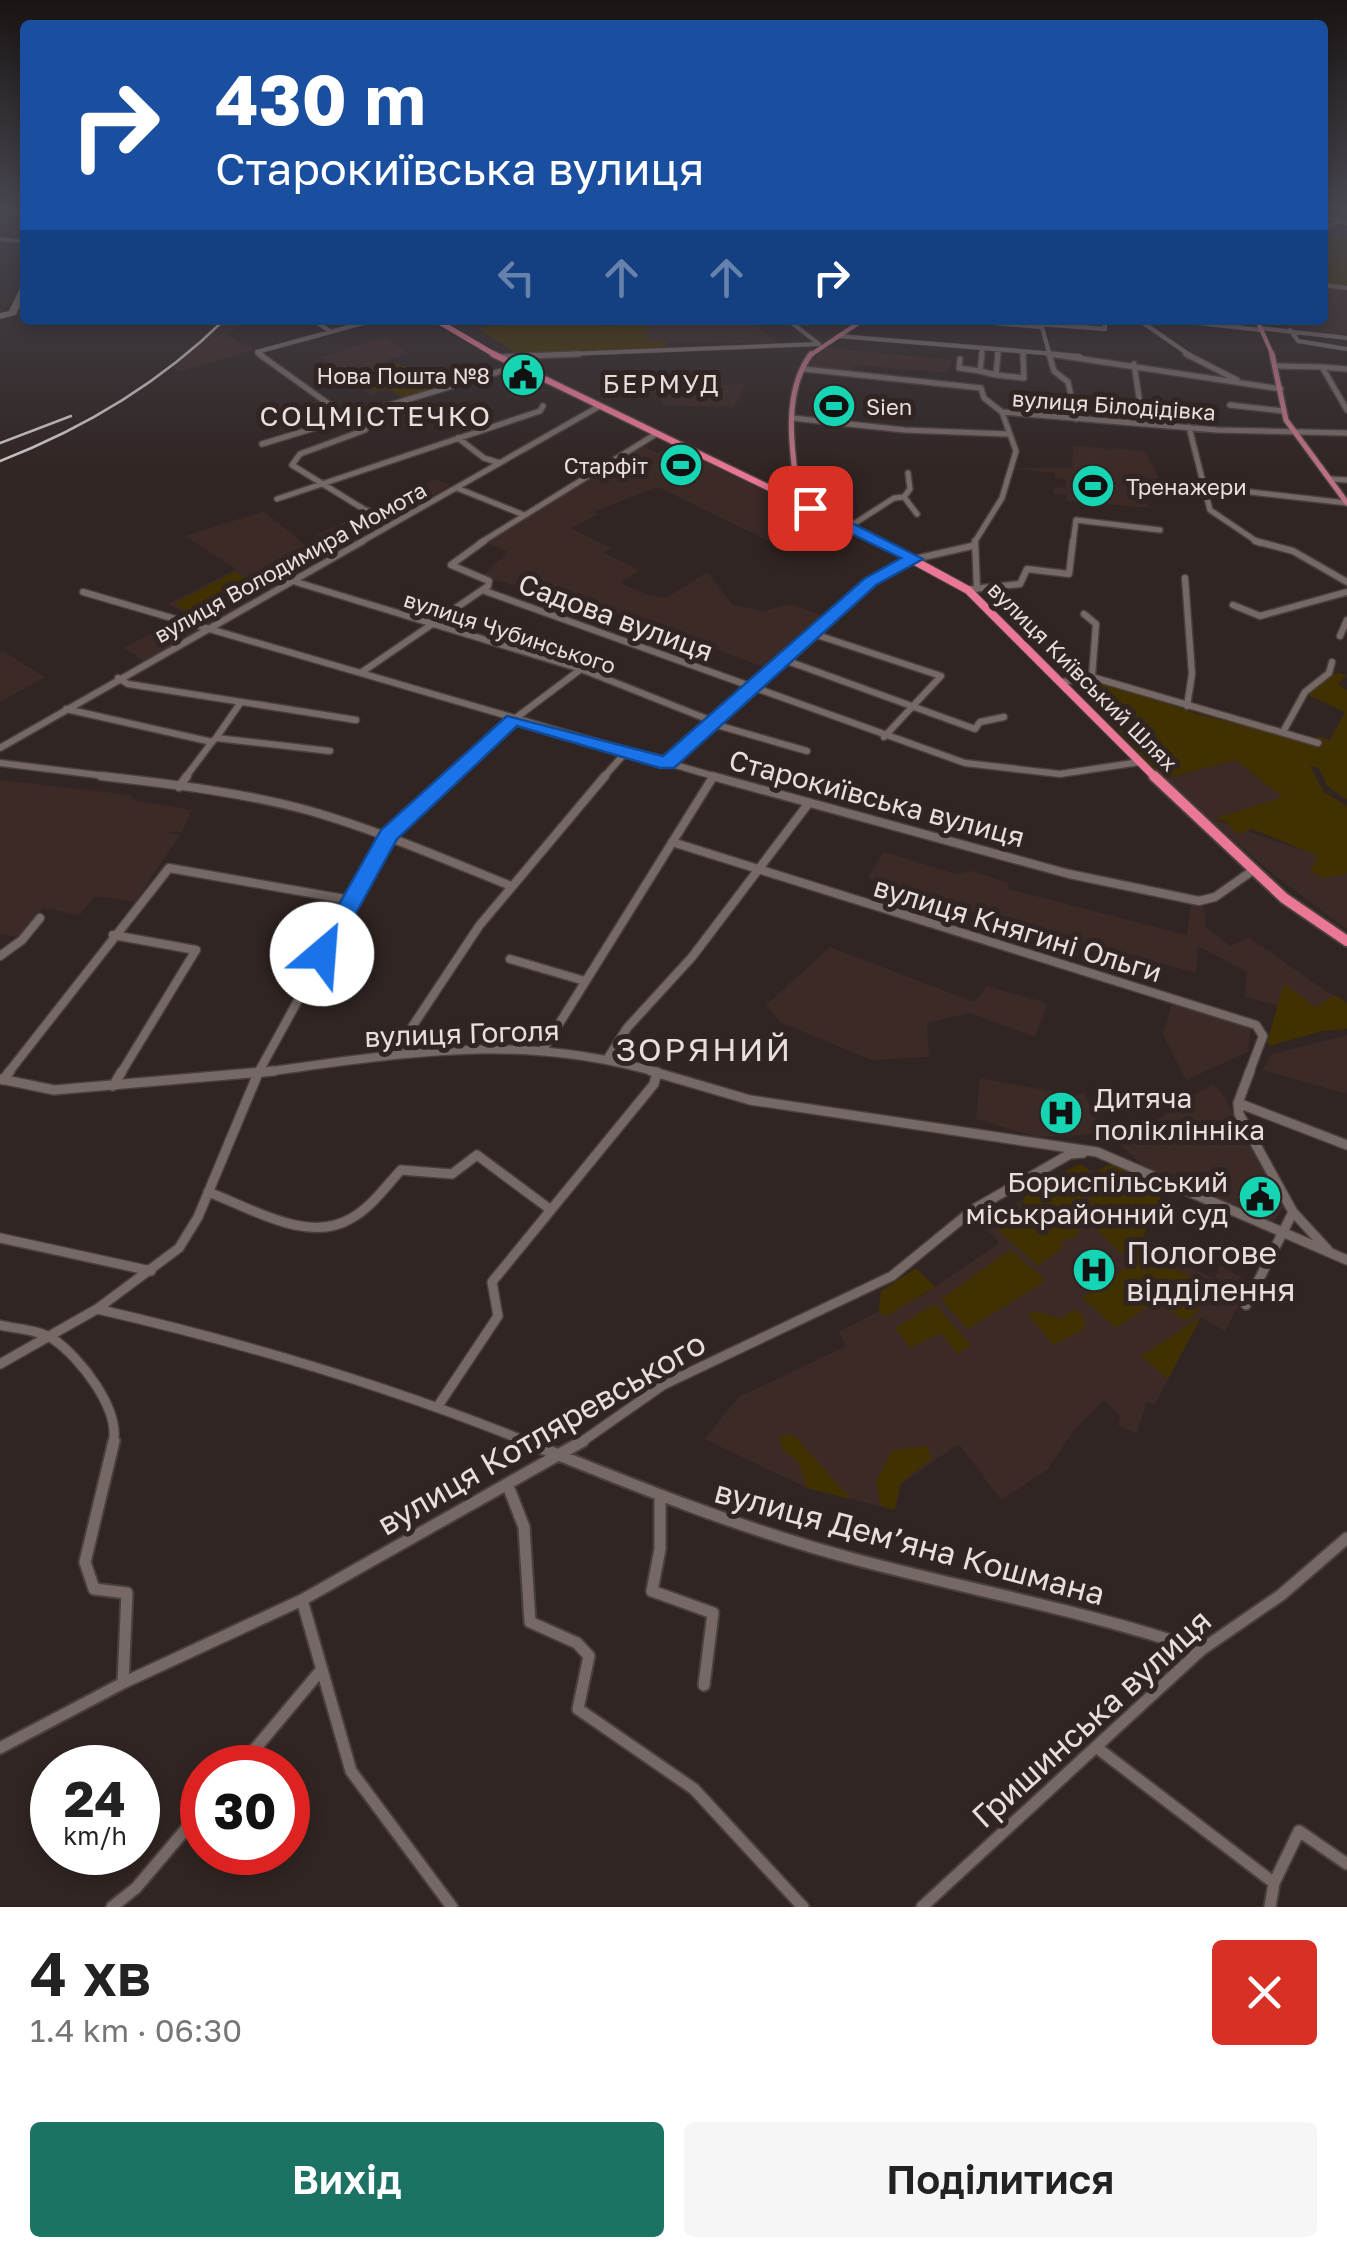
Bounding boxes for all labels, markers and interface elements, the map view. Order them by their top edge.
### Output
text: 430 m [215,56,426,140]
icon: right [50,60,180,190]
text: Старокиївська вулиця [215,141,705,195]
icon: left [489,250,544,305]
icon: ahead [594,250,649,305]
icon: ahead [699,250,754,305]
icon: right [804,250,859,305]
public building icon: Нова Пошта №8 [500,352,546,398]
place label: Нова Пошта №8 [316,362,490,389]
district label: БЕРМУД [603,368,721,399]
sports icon: Sien [811,383,857,429]
street label: вулиця Білодідівка [1011,384,1217,426]
place label: Sien [866,393,912,420]
district label: СОЦМІСТЕЧКО [260,399,493,432]
sports icon: Старфіт [658,442,704,488]
place label: Старфіт [564,452,648,479]
sports icon: Тренажери [1070,463,1116,509]
pin [768,466,853,551]
place label: Тренажери [1126,473,1247,500]
street label: вулиця Володимира Момота [149,476,431,648]
icon: arrive [783,481,838,536]
street label: Садова вулиця [514,566,718,668]
street label: вулиця Київський Шлях [983,576,1183,776]
street label: вулиця Чубинського [401,585,619,679]
street label: Старокиївська вулиця [726,743,1028,853]
street label: вулиця Княгині Ольги [870,869,1166,989]
position arrow [270,902,374,1006]
street label: вулиця Гоголя [364,1013,560,1053]
district label: ЗОРЯНИЙ [615,1030,793,1068]
place label: Дитяча поліклінніка [1094,1081,1265,1146]
hospital icon: Дитяча поліклінніка [1038,1090,1084,1136]
place label: Бориспільський міськрайонний суд [966,1165,1228,1230]
public building icon: Бориспільський міськрайонний суд [1237,1174,1283,1220]
place label: Пологове відділення [1126,1233,1295,1308]
hospital icon: Пологове відділення [1071,1247,1117,1293]
street label: вулиця Котляревського [370,1323,712,1543]
street label: вулиця Демʼяна Кошмана [711,1472,1109,1612]
street label: Гришинська вулиця [964,1601,1218,1835]
speed limit sign: 30 [180,1745,310,1875]
text: 24 [64,1768,126,1828]
text: km/h [63,1820,127,1851]
text: 4 хв [30,1937,151,2009]
button: close [1212,1940,1317,2045]
text: 1.4 km · 06:30 [30,2011,242,2049]
button: Вихід [30,2122,664,2237]
button: Поділитися [684,2122,1317,2237]

